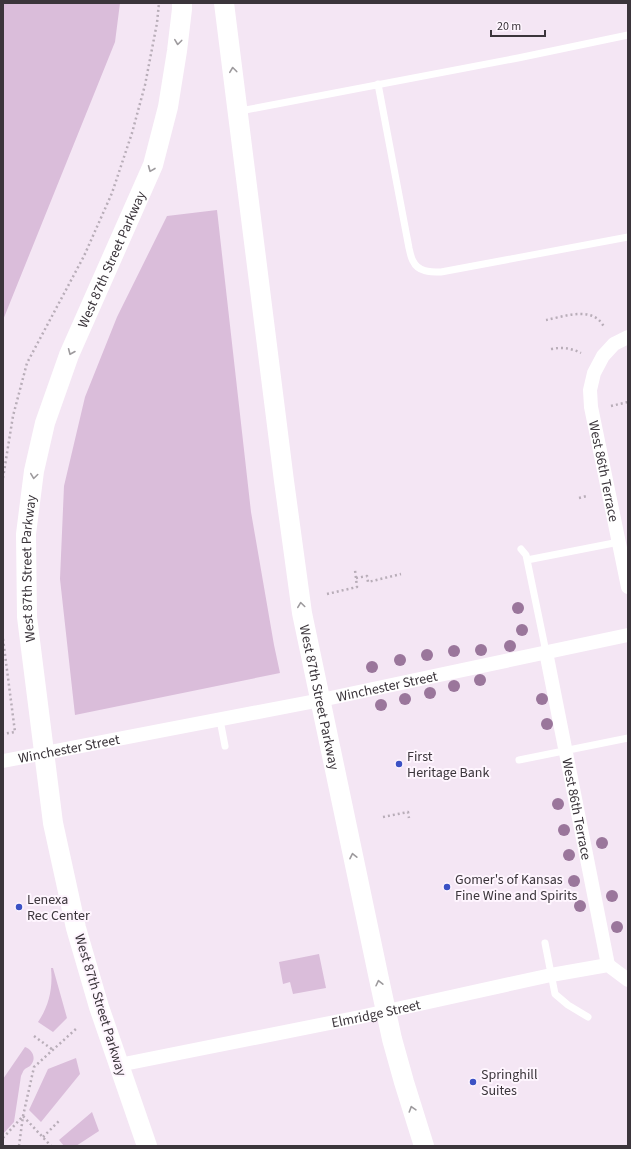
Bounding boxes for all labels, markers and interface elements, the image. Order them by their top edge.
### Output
scale bar [491,12,545,38]
text: 20 m [497,18,521,35]
one-way arrow [174,39,183,45]
one-way arrow [229,67,238,73]
one-way arrow [148,164,156,172]
street label: West 87th Street Parkway [73,188,151,331]
one-way arrow [67,348,75,355]
street label: West 86th Terrace [583,419,623,524]
one-way arrow [30,473,39,479]
street label: West 87th Street Parkway [17,493,42,643]
one-way arrow [297,602,306,608]
street label: West 87th Street Parkway [294,623,344,772]
street label: Winchester Street [335,667,440,708]
street label: Winchester Street [17,730,122,769]
place label: First Heritage Bank [407,747,489,783]
street label: West 86th Terrace [556,757,596,862]
marker: First Heritage Bank [394,759,404,769]
one-way arrow [349,853,358,859]
place label: Gomer's of Kansas Fine Wine and Spirits [455,870,577,906]
marker: Gomer's of Kansas Fine Wine and Spirits [442,882,452,892]
place label: Lenexa Rec Center [27,890,90,926]
marker: Lenexa Rec Center [14,902,24,912]
street label: West 87th Street Parkway [69,932,131,1079]
one-way arrow [376,980,384,986]
street label: Elmridge Street [330,995,423,1033]
place label: Springhill Suites [481,1065,538,1101]
marker: Springhill Suites [468,1077,478,1087]
one-way arrow [408,1105,417,1112]

